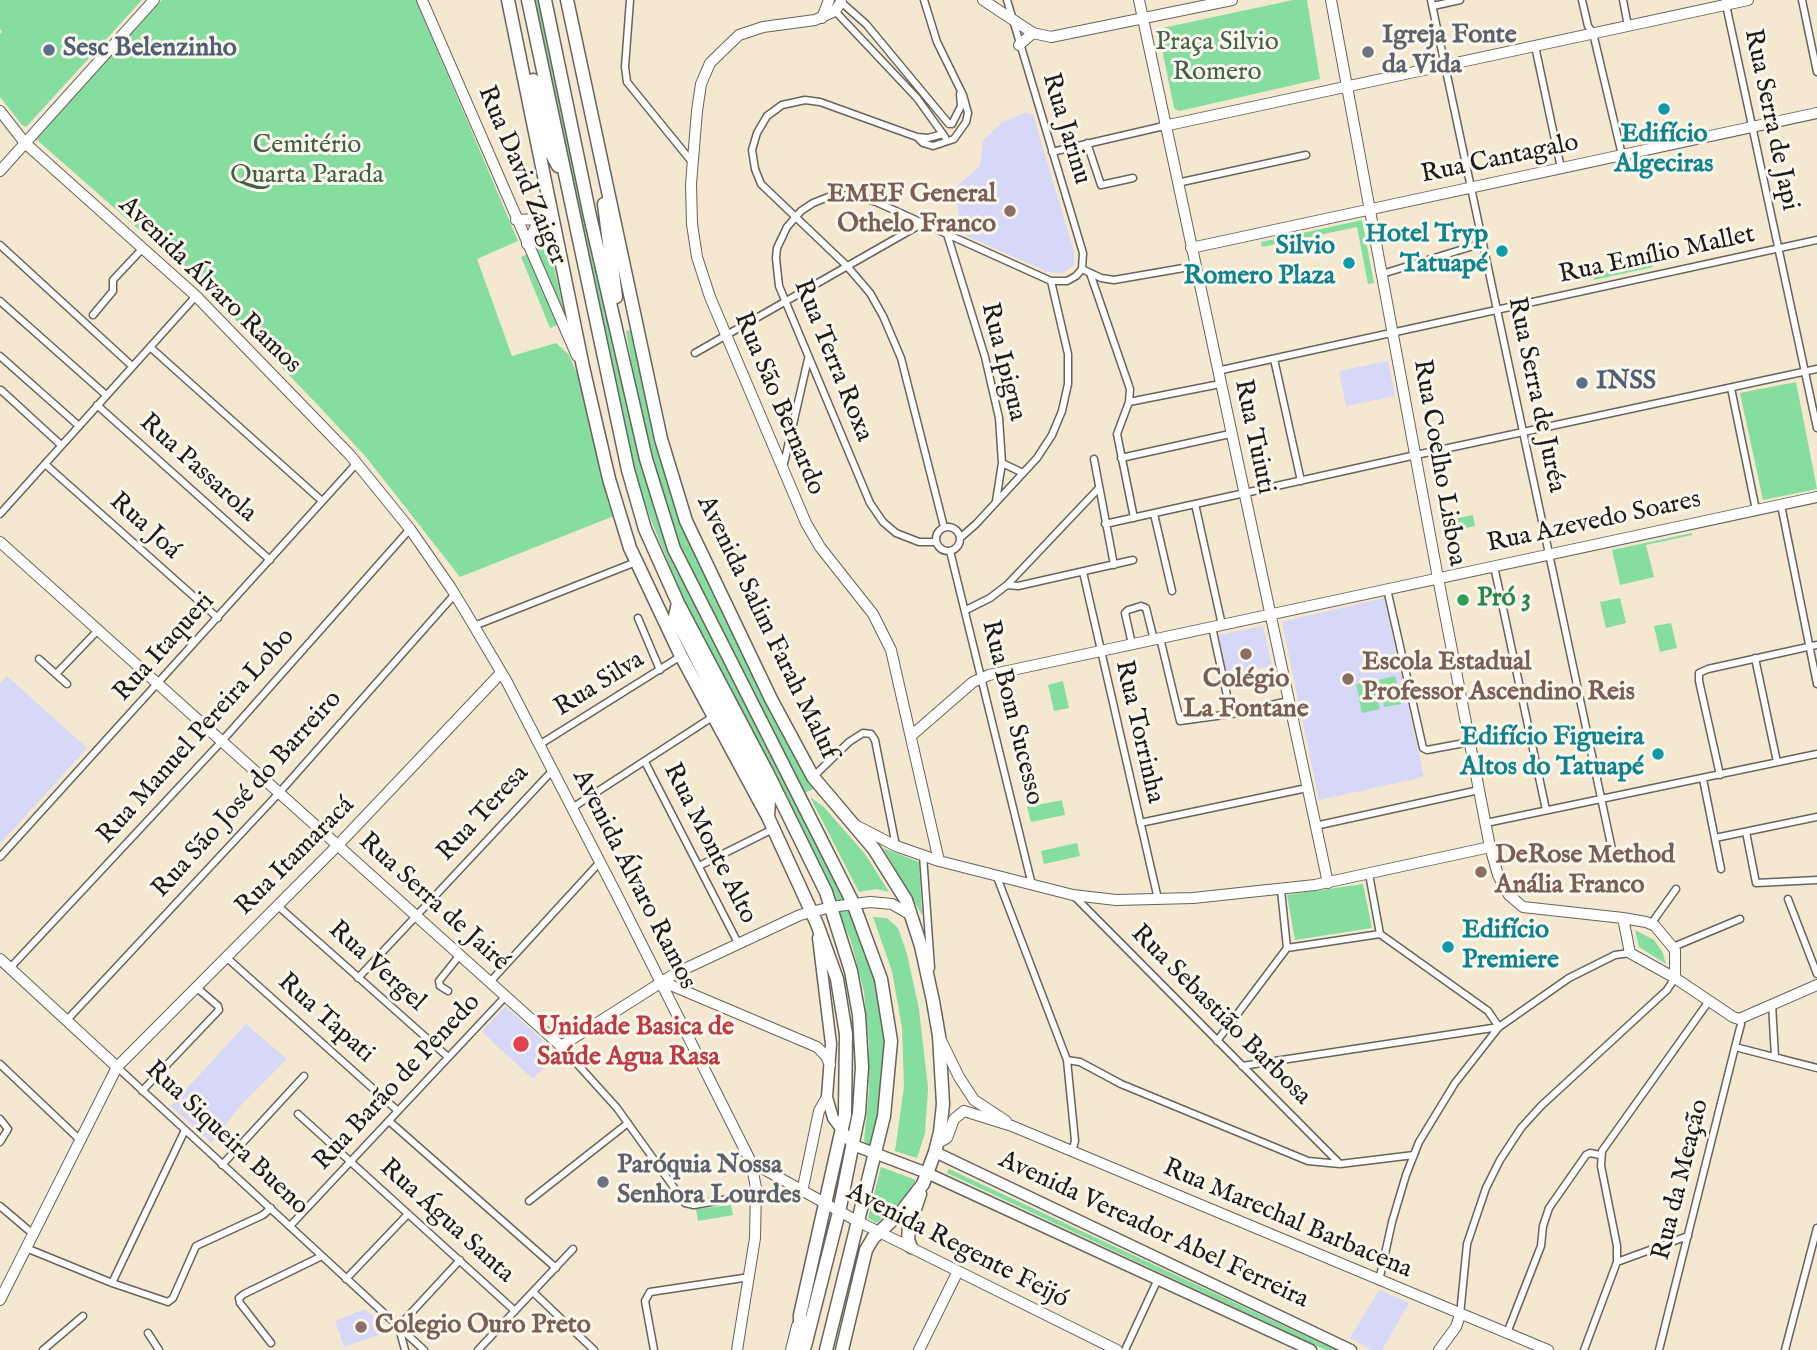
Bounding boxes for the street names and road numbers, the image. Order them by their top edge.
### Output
street label: Rua Serra de Japi [1736,26,1804,214]
street label: Rua Jarinu [1033,70,1097,188]
street label: Rua David Zaiger [469,82,573,270]
street label: Rua Cantagalo [1418,128,1582,192]
street label: Avenida Álvaro Ramos [111,191,307,381]
street label: Rua Emílio Mallet [1556,220,1758,292]
street label: Rua Terra Roxa [785,275,879,447]
street label: Rua Serra de Juréa [1499,294,1571,496]
street label: Rua Ipigua [972,300,1032,424]
street label: Rua São Bernardo [725,308,831,500]
street label: Rua Coelho Lisboa [1405,357,1471,569]
street label: Rua Tuiuti [1226,377,1280,497]
street label: Rua Passarola [132,408,262,530]
street label: Rua Azevedo Soares [1484,485,1704,561]
street label: Rua Joá [102,487,186,567]
street label: Avenida Salim Farah Maluf [689,491,843,765]
street label: Rua Itaqueri [108,587,222,709]
street label: Rua Bom Sucesso [973,617,1049,809]
street label: Rua Manuel Pereira Lobo [92,623,302,851]
street label: Rua Silva [549,645,651,725]
street label: Rua Torrinha [1106,658,1170,806]
street label: Rua São José do Barreiro [147,685,349,905]
street label: Rua Teresa [431,759,537,869]
street label: Rua Monte Alto [655,759,763,929]
street label: Avenida Álvaro Ramos [564,765,702,995]
street label: Rua Itamaracá [230,791,362,923]
street label: Rua Serra de Jairé [351,827,515,979]
street label: Rua Vergel [321,915,431,1019]
street label: Rua Sebastião Barbosa [1123,919,1317,1113]
street label: Rua Tapati [270,967,380,1071]
street label: Rua Barão de Penedo [308,988,488,1178]
street label: Rua Siqueira Bueno [138,1055,314,1223]
street label: Rua da Meação [1647,1096,1717,1264]
street label: Avenida Vereador Abel Ferreira [993,1145,1313,1317]
street label: Rua Água Santa [372,1153,520,1291]
street label: Rua Marechal Barbacena [1158,1153,1416,1287]
street label: Avenida Regente Feijó [841,1177,1073,1317]

